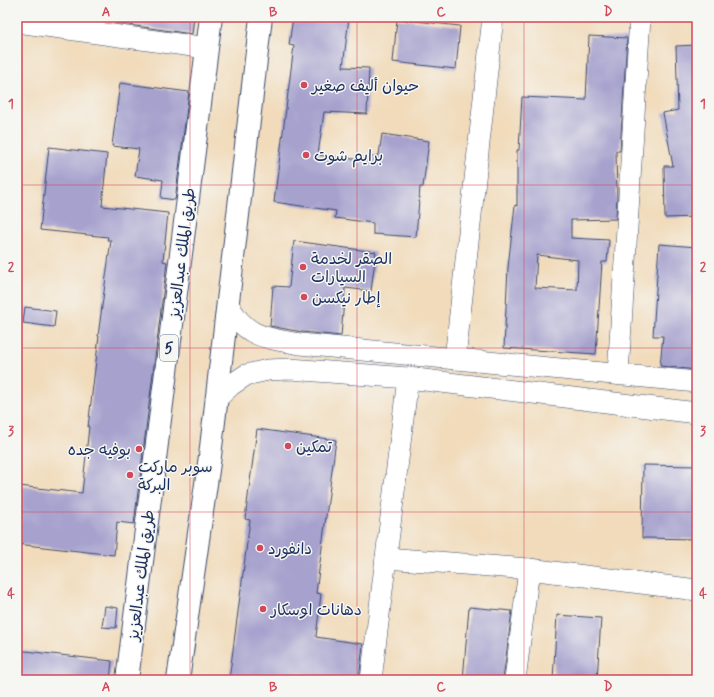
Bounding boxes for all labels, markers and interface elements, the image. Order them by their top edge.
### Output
text: A [102,4,110,21]
text: B [269,4,278,21]
text: C [436,4,446,21]
text: D [604,4,613,21]
place label: حيوان أليف صغير [310,76,419,97]
marker: حيوان أليف صغير [299,80,309,90]
text: 1 [8,96,14,113]
text: 1 [700,96,706,113]
place label: برايم شوت [314,146,383,168]
marker: برايم شوت [301,150,311,160]
street label: طريق الملك عبدالعزيز [164,186,201,322]
place label: الصقر لخدمة السيارات [311,249,392,288]
text: 2 [8,259,15,276]
text: 2 [700,259,707,276]
marker: الصقر لخدمة السيارات [298,262,308,272]
place label: إطار نيكسن [312,288,380,309]
marker: إطار نيكسن [299,292,309,302]
road number: 5 [160,335,178,361]
text: 3 [8,423,14,440]
text: 3 [700,423,706,440]
place label: تمكين [296,437,332,458]
place label: بوفيه جده [68,440,131,461]
marker: تمكين [283,441,293,451]
marker: بوفيه جده [134,444,144,454]
place label: سوبر ماركت البركة [138,457,213,496]
marker: سوبر ماركت البركة [125,470,135,480]
street label: طريق الملك عبدالعزيز [123,508,160,644]
place label: دانفورد [268,539,312,560]
marker: دانفورد [255,543,265,553]
text: 4 [7,586,15,603]
text: 4 [699,586,707,603]
place label: دهانات اوسكار [269,600,362,621]
marker: دهانات اوسكار [258,604,268,614]
text: A [102,679,110,696]
text: B [269,679,278,696]
text: C [436,679,446,696]
text: D [604,679,613,696]

